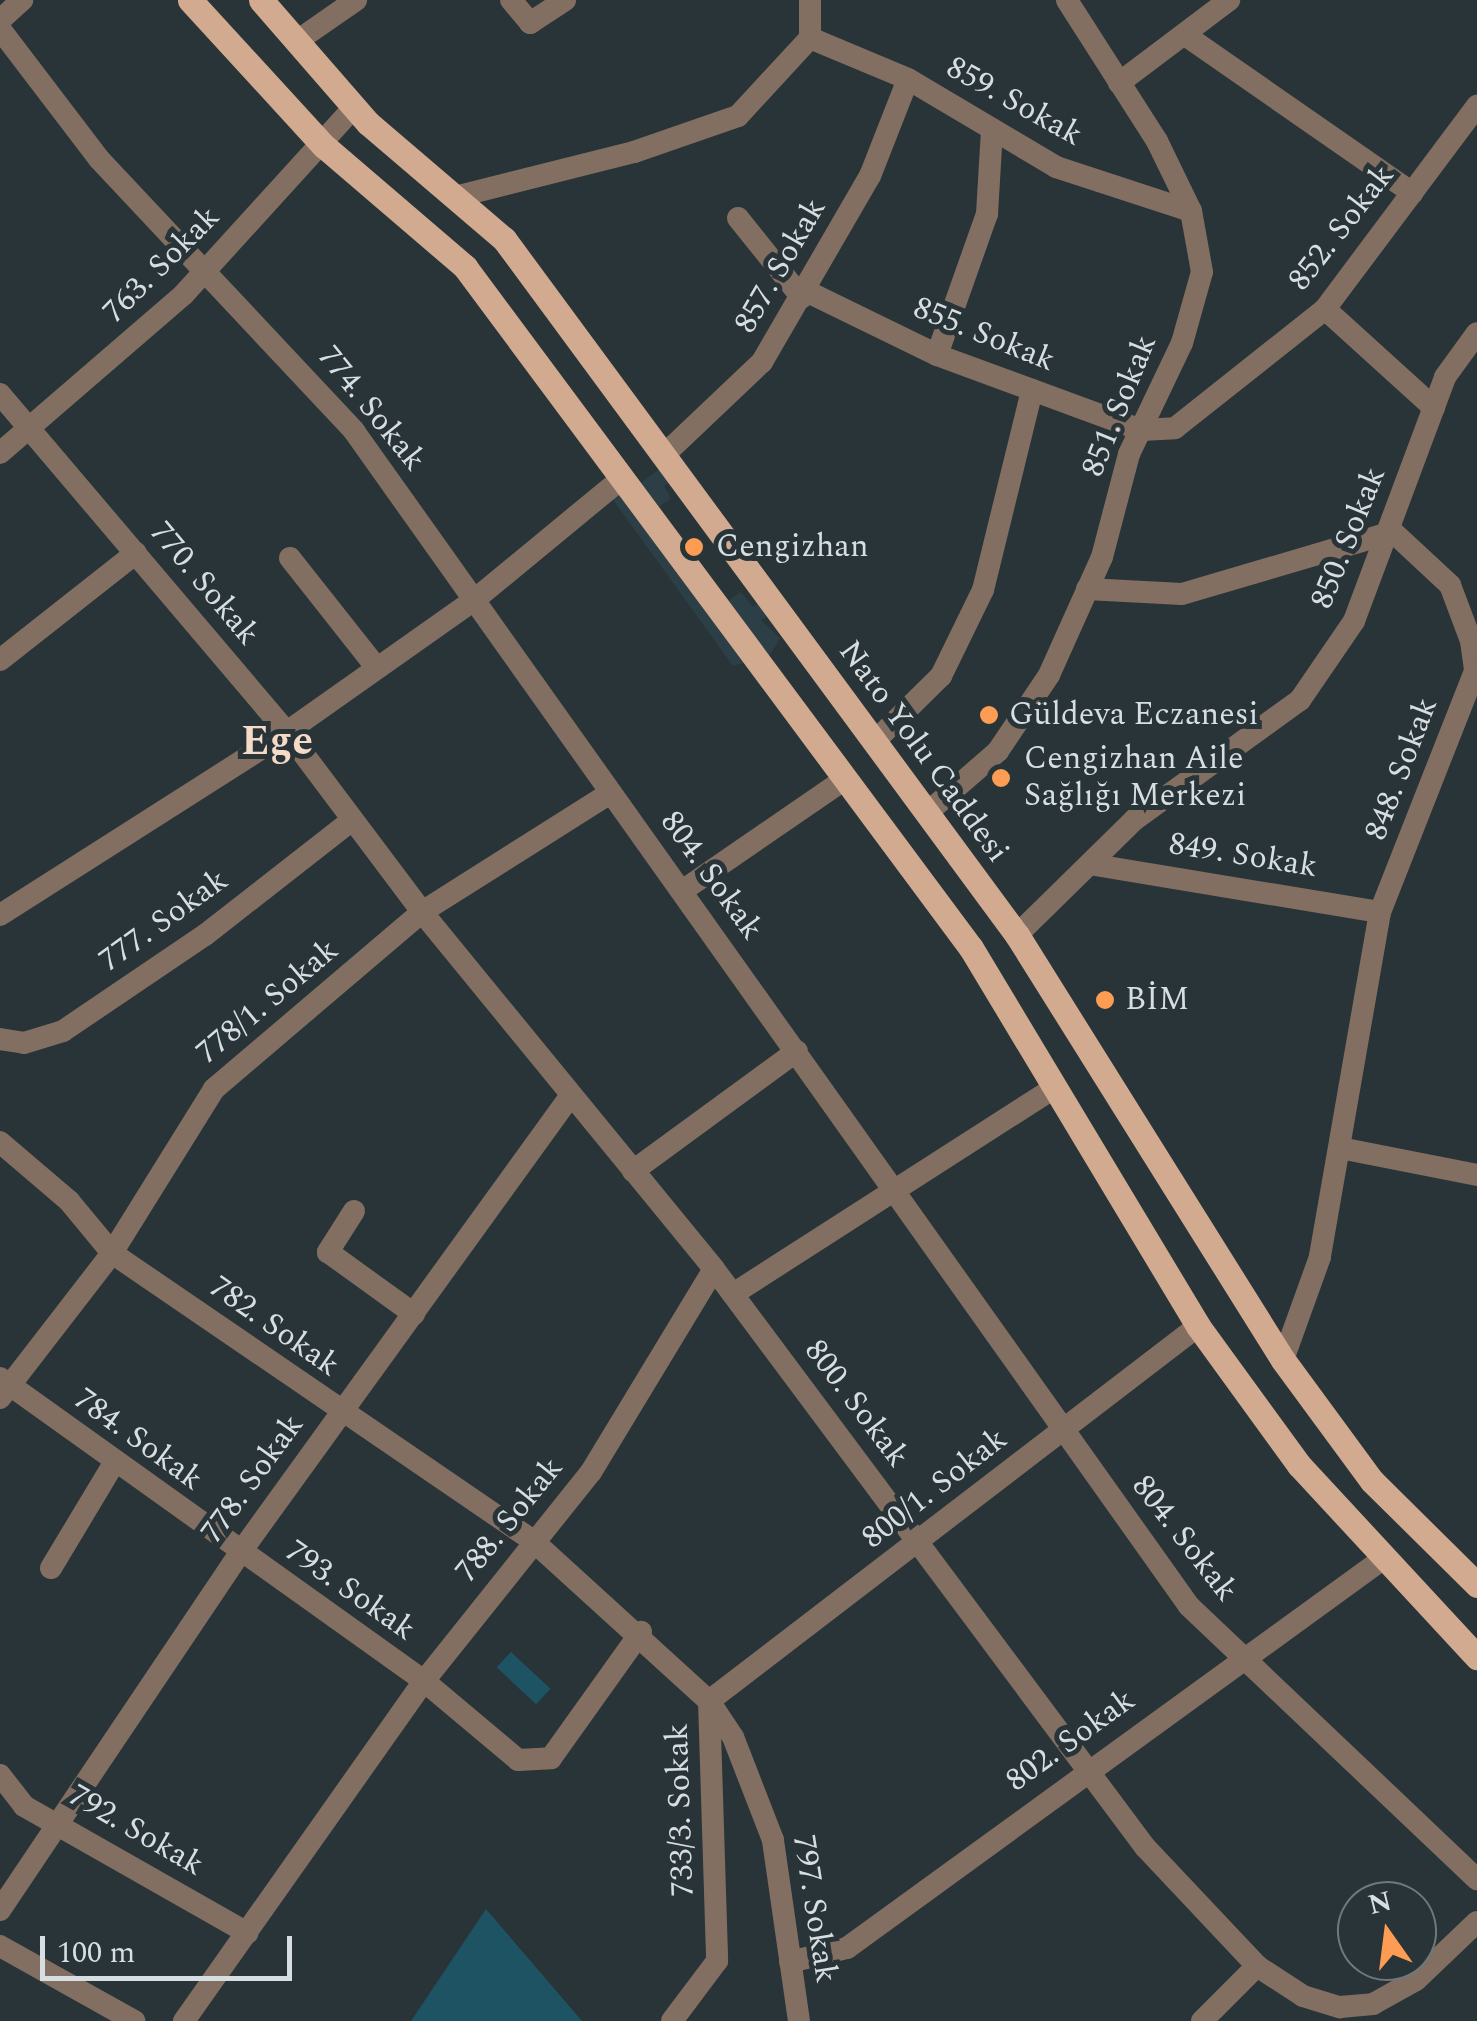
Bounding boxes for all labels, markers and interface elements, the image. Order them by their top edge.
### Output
street label: 859. Sokak [939,49,1089,155]
street label: 852. Sokak [1281,157,1403,299]
street label: 857. Sokak [727,192,835,340]
street label: 763. Sokak [96,199,228,331]
street label: 855. Sokak [907,289,1061,381]
street label: 851. Sokak [1074,329,1166,483]
street label: 774. Sokak [309,339,433,479]
street label: 850. Sokak [1303,461,1395,615]
street label: 770. Sokak [141,514,267,654]
place label: Cengizhan [716,528,869,566]
marker: Cengizhan [681,534,707,560]
street label: Nato Yolu Caddesi [830,634,1016,870]
street label: 848. Sokak [1357,692,1447,846]
place label: Güldeva Eczanesi [1009,696,1259,734]
marker: Güldeva Eczanesi [978,704,1000,726]
district label: Ege [241,717,313,767]
place label: Cengizhan Aile Sağlığı Merkezi [1024,741,1246,816]
marker: Cengizhan Aile Sağlığı Merkezi [988,765,1014,791]
street label: 804. Sokak [651,804,771,948]
street label: 849. Sokak [1166,825,1320,887]
street label: 777. Sokak [92,861,236,981]
street label: 778/1. Sokak [189,931,347,1073]
place label: BİM [1125,981,1189,1019]
marker: BİM [1094,989,1116,1011]
street label: 782. Sokak [202,1268,346,1386]
street label: 800. Sokak [796,1333,916,1475]
street label: 784. Sokak [66,1380,210,1500]
street label: 778. Sokak [193,1407,313,1551]
street label: 800/1. Sokak [855,1420,1015,1558]
street label: 788. Sokak [448,1450,572,1590]
street label: 804. Sokak [1123,1468,1245,1610]
street label: 793. Sokak [278,1532,422,1650]
street label: 802. Sokak [999,1681,1143,1801]
street label: 733/3. Sokak [659,1723,703,1897]
street label: 792. Sokak [62,1777,210,1885]
street label: 797. Sokak [783,1832,845,1986]
text: N [1364,1880,1396,1927]
north arrow [1337,1881,1437,1981]
scale bar [45,1916,298,1978]
text: 100 m [57,1930,135,1976]

